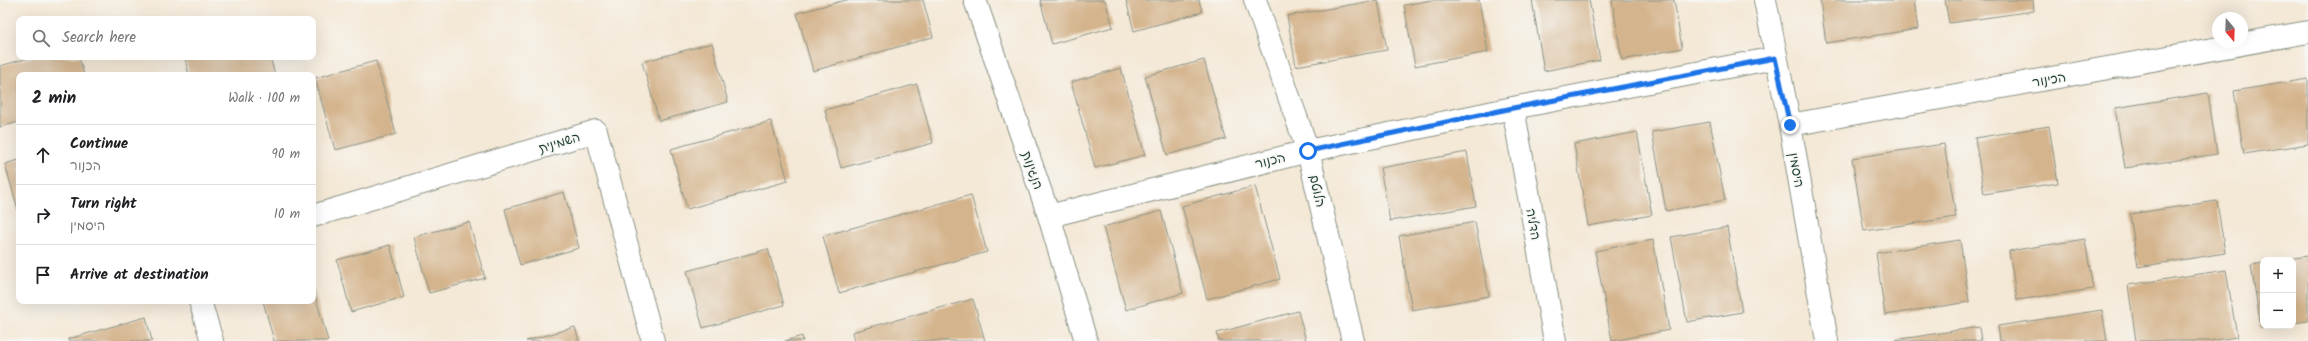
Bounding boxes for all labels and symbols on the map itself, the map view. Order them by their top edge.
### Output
north arrow [2212,12,2248,48]
street label: הכינור [2031,67,2068,94]
route end [1781,116,1799,134]
street label: השמינית [536,127,583,160]
route start [1299,142,1317,160]
street label: הנגינות [1015,148,1048,193]
street label: הכנור [1253,148,1288,175]
street label: היסמין [1782,151,1809,189]
street label: הלוטם [1303,173,1330,210]
street label: הדליה [1519,207,1546,242]

